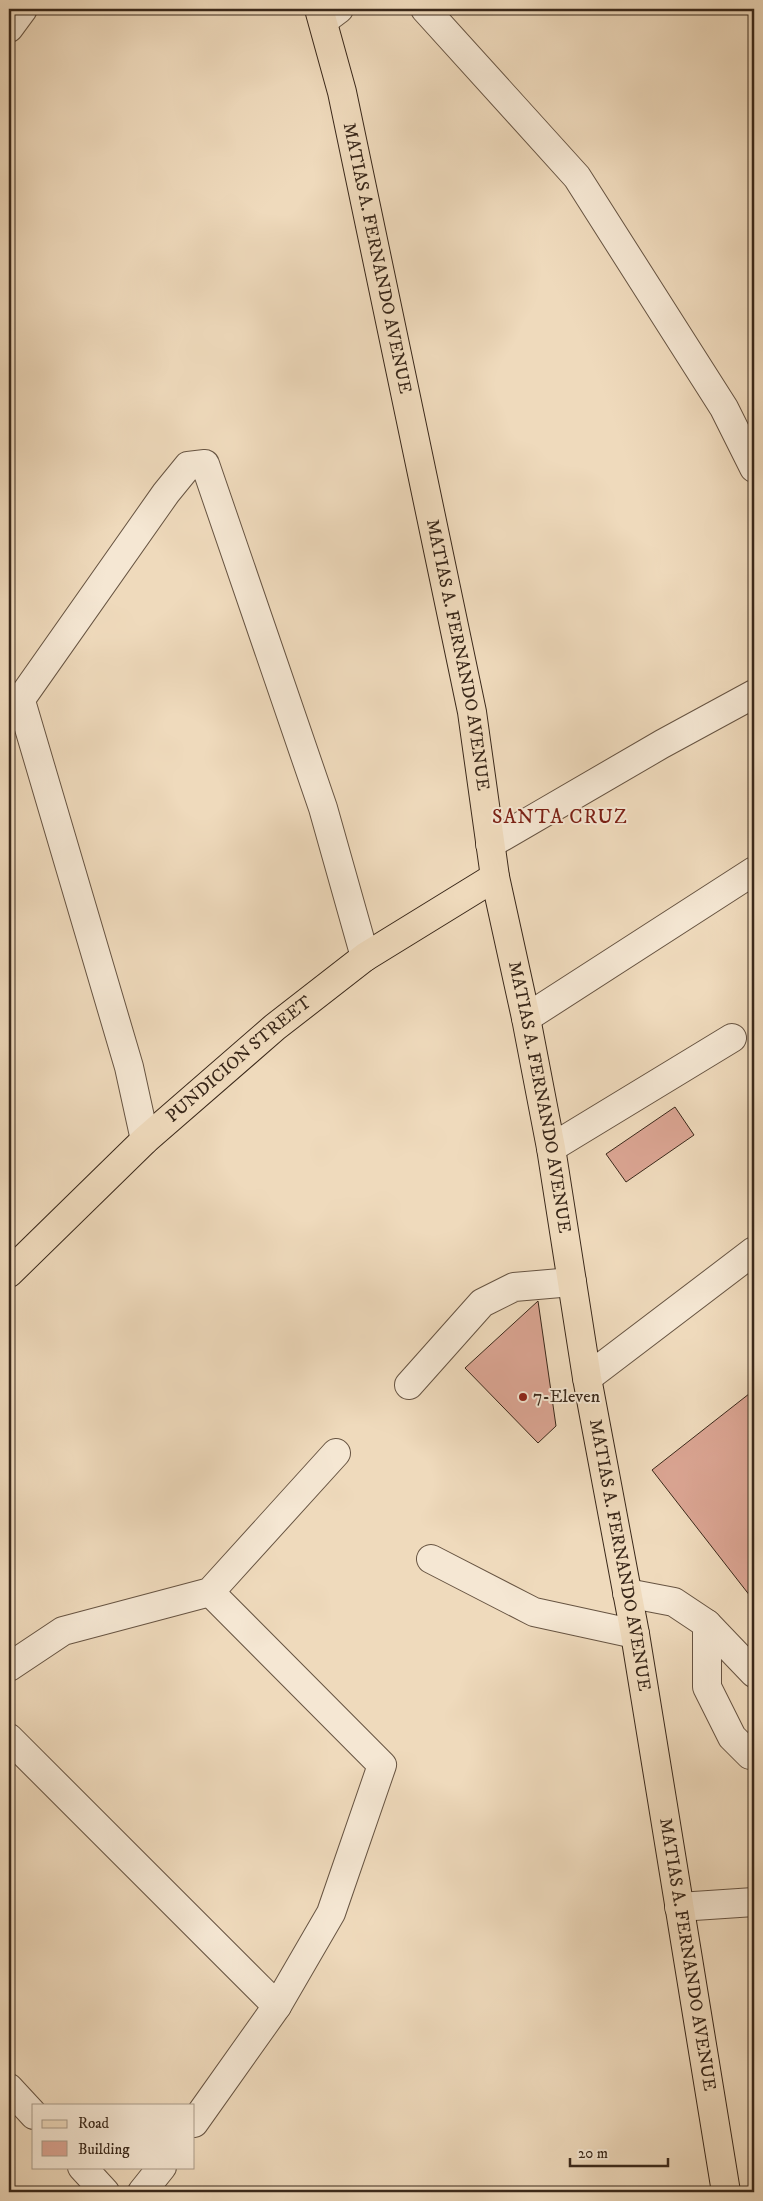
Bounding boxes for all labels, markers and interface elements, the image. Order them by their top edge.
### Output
street label: MATIAS A. FERNANDO AVENUE [338,121,416,396]
street label: MATIAS A. FERNANDO AVENUE [421,517,494,793]
district label: SANTA CRUZ [492,805,628,830]
street label: MATIAS A. FERNANDO AVENUE [503,959,575,1235]
street label: PUNDICION STREET [162,991,316,1128]
place label: 7-Eleven [533,1386,601,1408]
marker: 7-Eleven [517,1391,529,1403]
street label: MATIAS A. FERNANDO AVENUE [584,1417,655,1693]
street label: MATIAS A. FERNANDO AVENUE [654,1816,720,2093]
legend [32,2104,195,2168]
text: Road [78,2114,110,2133]
scale bar [570,2136,668,2168]
text: Building [78,2140,130,2159]
text: 20 m [578,2144,608,2163]

